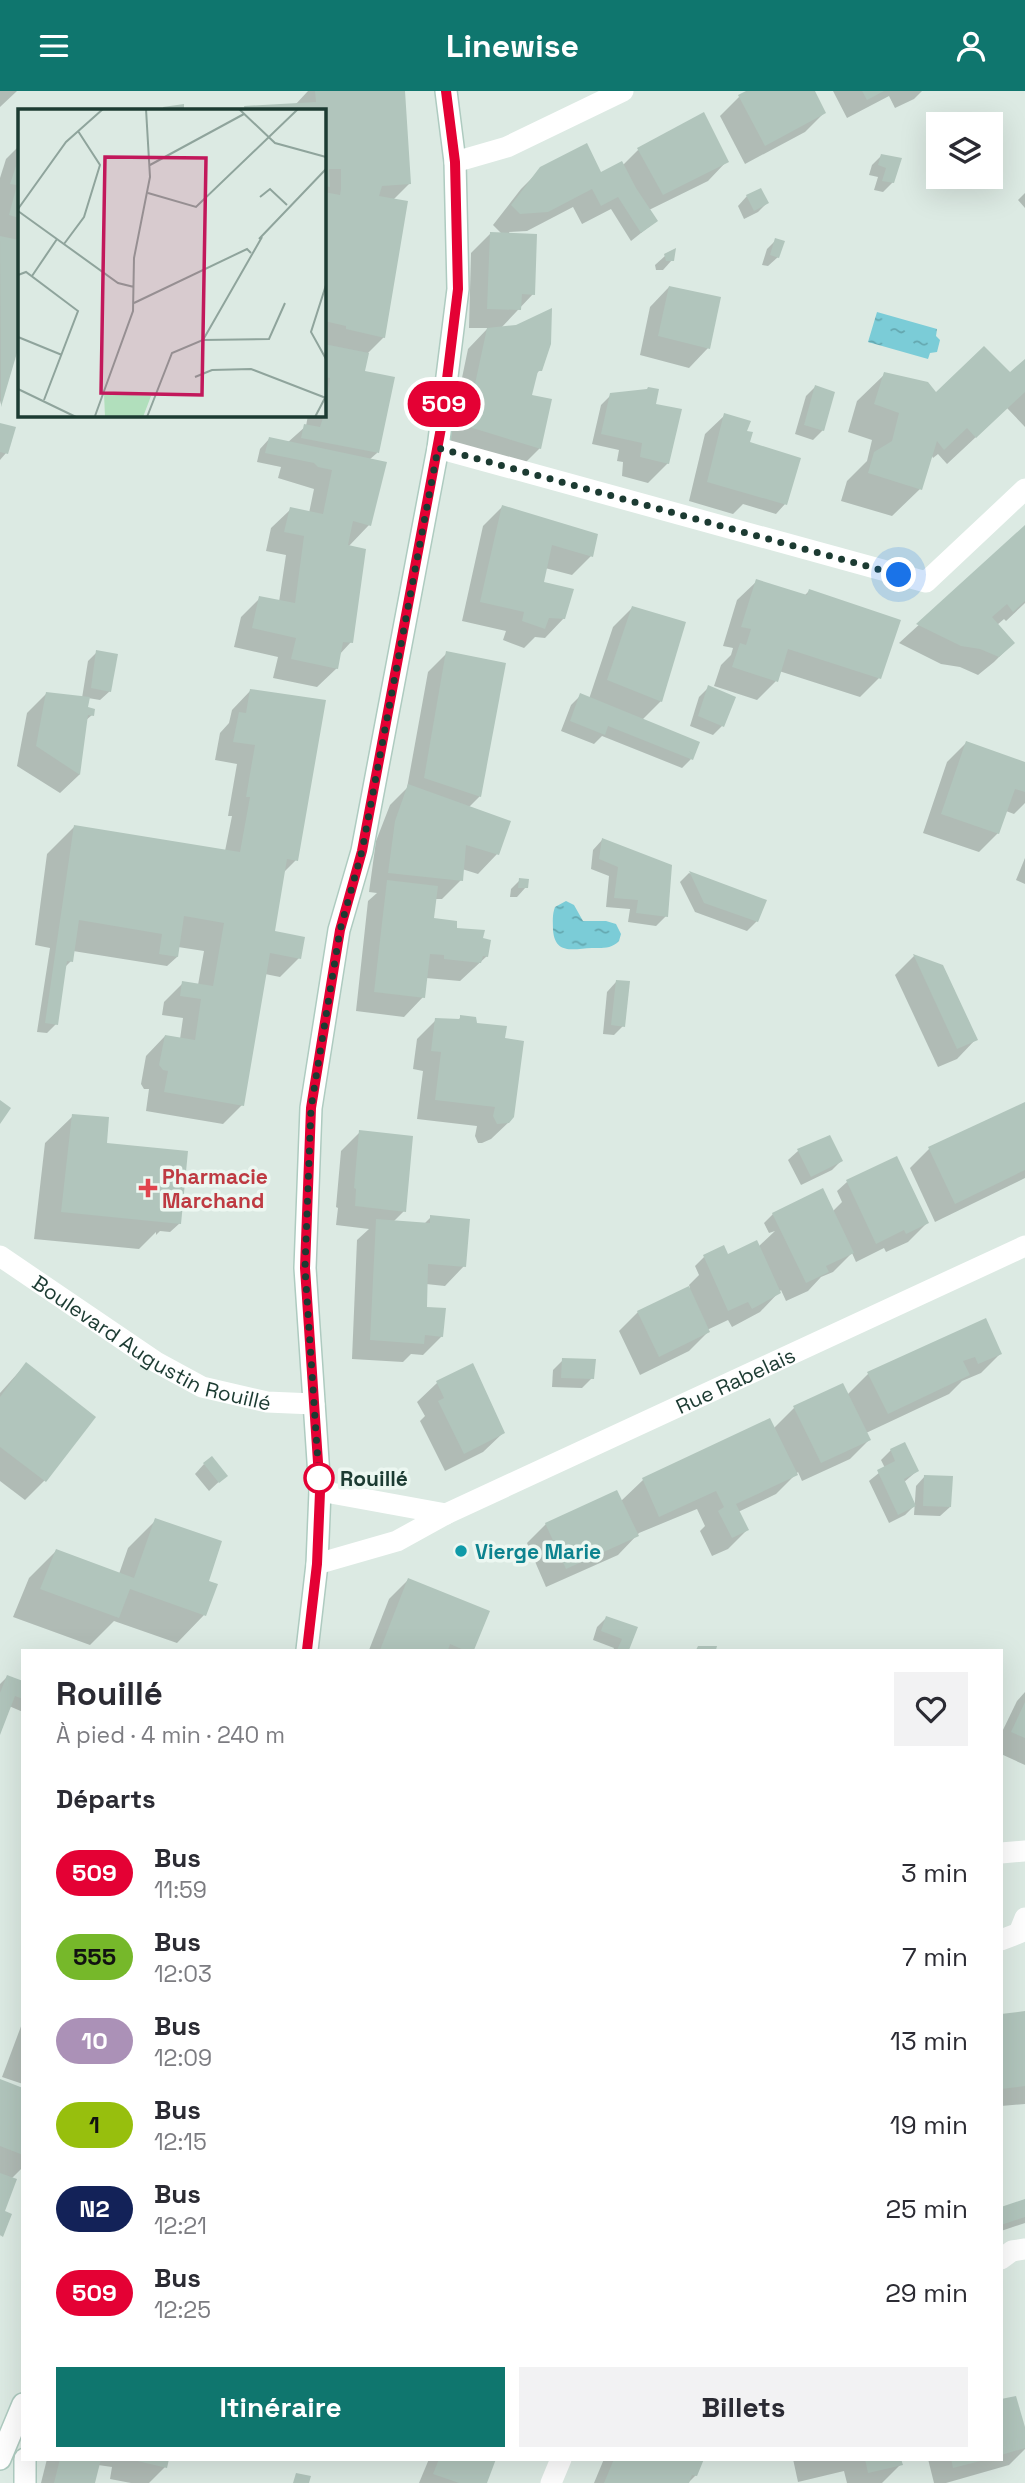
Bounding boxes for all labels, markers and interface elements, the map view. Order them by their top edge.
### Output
text: Linewise [446,26,579,66]
icon: menu [35,27,73,65]
icon: person [952,27,990,65]
inset map [18,109,326,417]
map controls [926,112,1003,189]
button: layers [926,112,1003,189]
line badge: 509 [404,381,484,427]
text: 509 [422,388,466,419]
your location [881,557,916,592]
place label: Pharmacie Marchand [162,1163,268,1214]
marker: Pharmacie Marchand [140,1180,156,1196]
street label: Boulevard Augustin Rouillé [27,1269,274,1416]
street label: Rue Rabelais [671,1341,799,1419]
marker: Rouillé [304,1463,334,1493]
place label: Rouillé [340,1465,408,1492]
place label: Vierge Marie [475,1538,601,1565]
marker: Vierge Marie [453,1543,469,1559]
button: heart [894,1672,968,1746]
text: Rouillé [56,1673,163,1715]
text: À pied · 4 min · 240 m [56,1720,285,1750]
text: Départs [56,1782,156,1816]
text: Bus [154,1841,201,1875]
text: 3 min [901,1856,968,1890]
text: 509 [72,1857,117,1888]
text: 11:59 [154,1875,207,1905]
text: Bus [154,1925,201,1959]
text: 7 min [902,1940,968,1974]
text: 555 [73,1941,116,1972]
text: 12:03 [154,1959,212,1989]
text: Bus [154,2009,201,2043]
text: 13 min [890,2024,968,2058]
text: 10 [81,2025,108,2056]
text: 12:09 [154,2043,212,2073]
text: Bus [154,2093,201,2127]
text: 19 min [890,2108,968,2142]
text: 1 [89,2109,100,2140]
text: 12:15 [154,2127,207,2157]
text: Bus [154,2177,201,2211]
text: 25 min [885,2192,968,2226]
text: N2 [79,2193,110,2224]
text: 12:21 [154,2211,207,2241]
text: Bus [154,2261,201,2295]
text: 29 min [885,2276,968,2310]
text: 509 [72,2277,117,2308]
text: 12:25 [154,2295,211,2325]
button: Itinéraire [56,2367,505,2447]
button: Billets [519,2367,968,2447]

